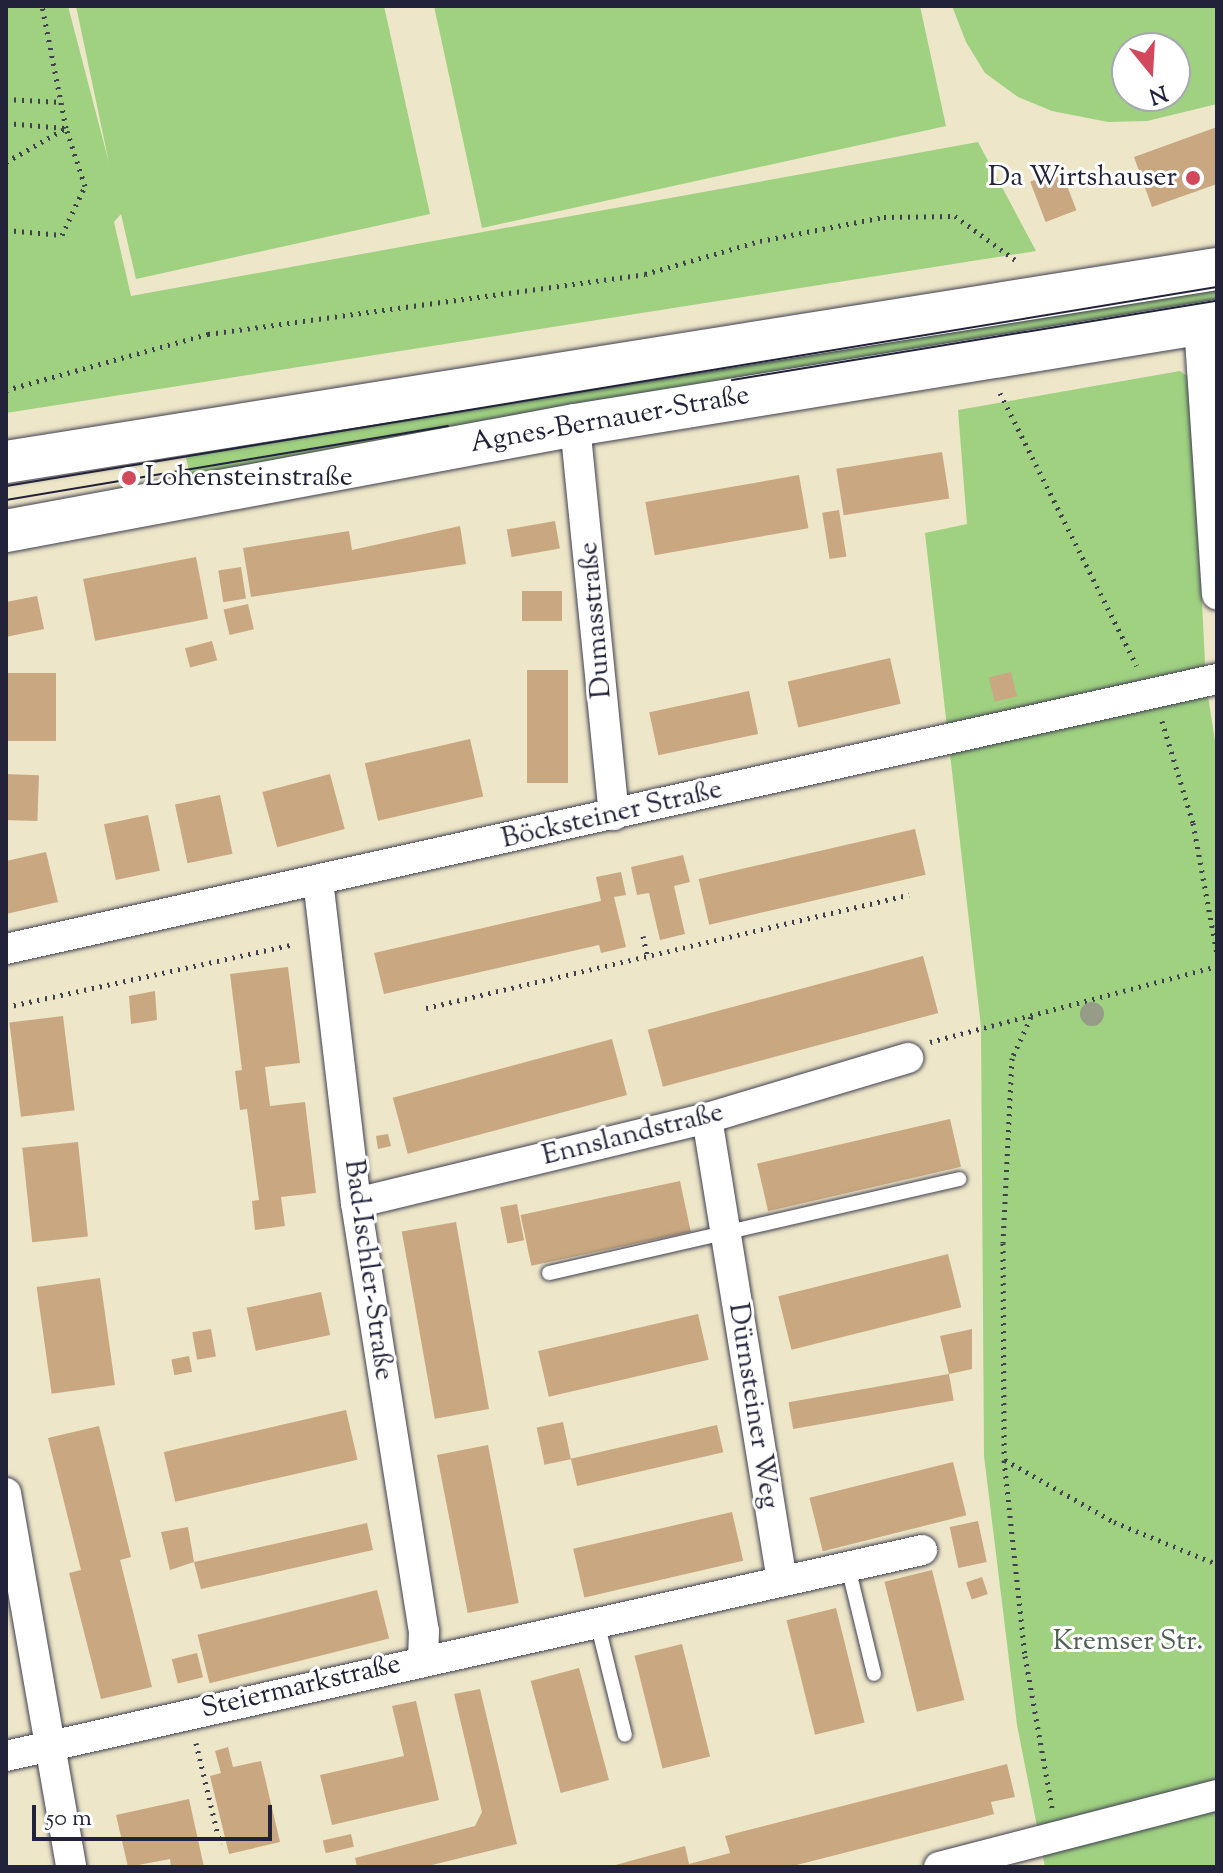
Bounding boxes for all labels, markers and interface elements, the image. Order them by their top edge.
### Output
north arrow [1111,32,1191,112]
text: N [1145,75,1171,111]
place label: Da Wirtshauser [988,161,1177,195]
marker: Da Wirtshauser [1184,169,1202,187]
street label: Agnes-Bernauer-Straße [468,379,752,461]
place label: Lohensteinstraße [145,461,353,495]
marker: Lohensteinstraße [120,469,138,487]
street label: Dumasstraße [572,540,620,700]
street label: Böcksteiner Straße [498,773,726,857]
street label: Ennslandstraße [539,1096,727,1174]
street label: Bad-Ischler-Straße [336,1158,400,1382]
street label: Dürnsteiner Weg [720,1301,786,1511]
park label: Kremser Str. [1053,1625,1203,1659]
street label: Steiermarkstraße [198,1648,404,1726]
scale bar [36,1789,276,1839]
text: 50 m [46,1802,92,1836]

